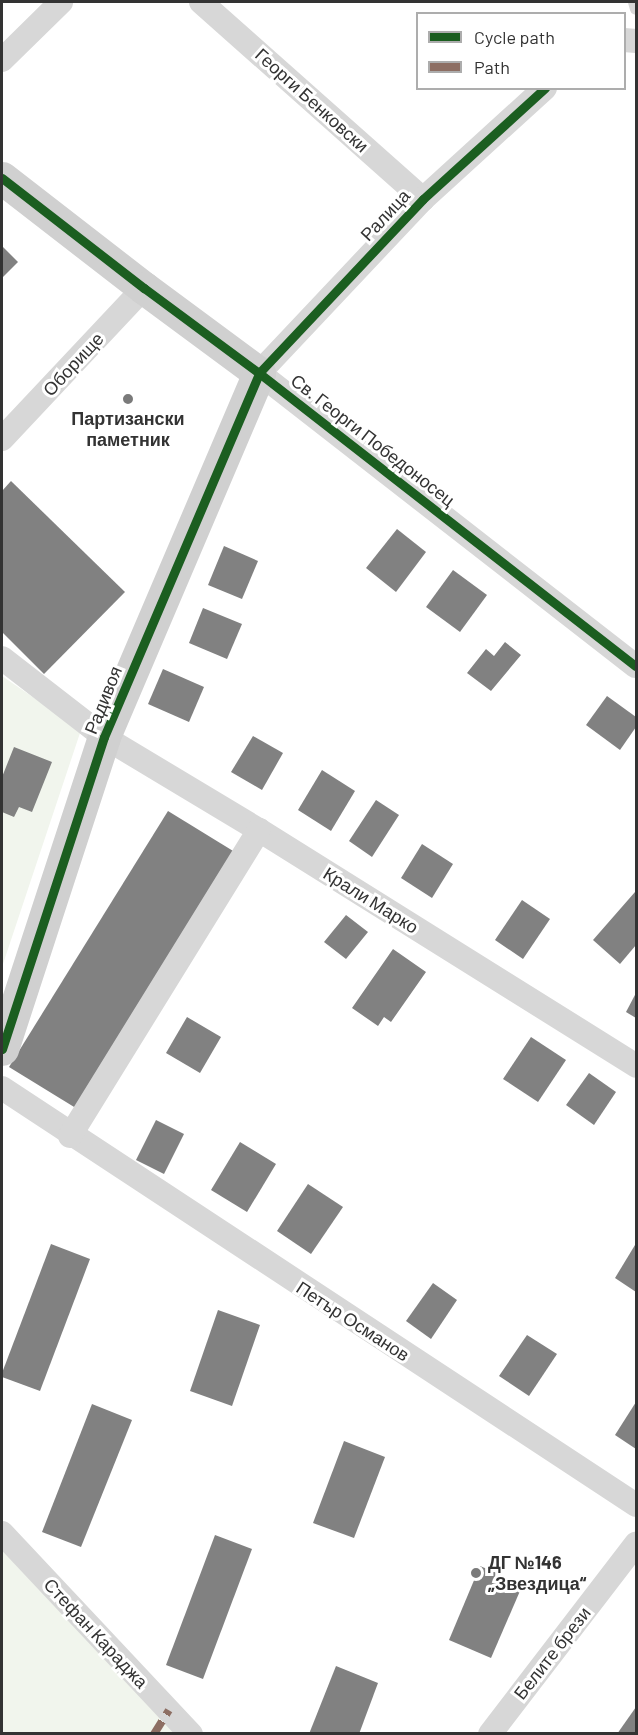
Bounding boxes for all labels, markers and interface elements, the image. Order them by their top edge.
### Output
legend [416,12,626,90]
text: Cycle path [474,26,555,48]
street label: Георги Бенковски [251,43,373,157]
text: Path [474,56,510,78]
street label: Ралица [356,185,414,245]
street label: Оборище [38,328,108,400]
street label: Св. Георги Победоносец [287,369,459,511]
marker: Партизански паметник [121,392,135,406]
place label: Партизански паметник [71,408,185,450]
street label: Радивоя [80,663,126,737]
street label: Крали Марко [319,862,423,938]
street label: Петър Османов [292,1276,414,1366]
place label: ДГ №146 „Звездица“ [488,1552,586,1594]
marker: ДГ №146 „Звездица“ [469,1566,483,1580]
street label: Стефан Караджа [40,1574,152,1692]
street label: Белите брези [509,1602,595,1704]

